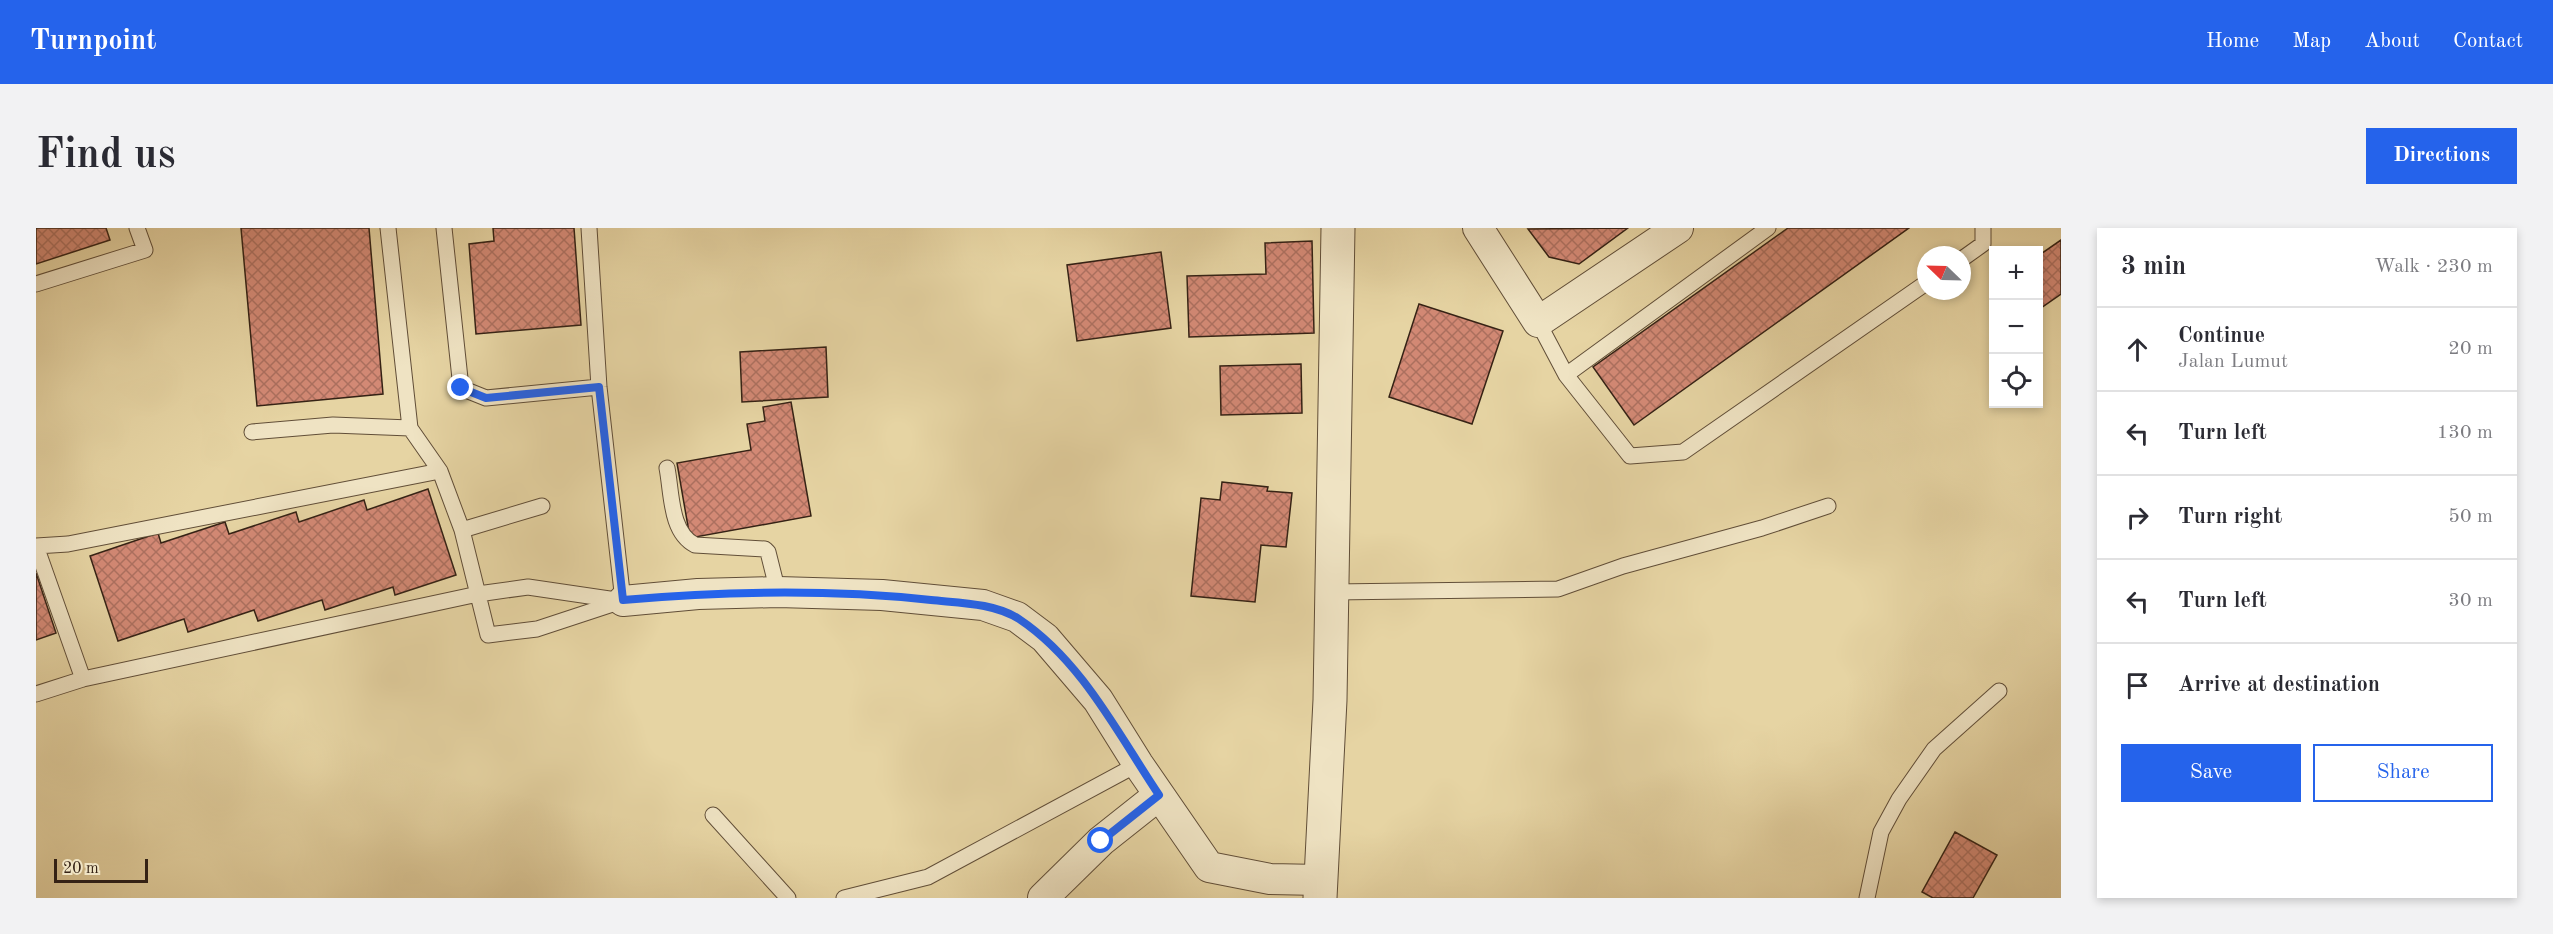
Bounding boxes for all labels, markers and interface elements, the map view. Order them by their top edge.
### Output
text: Turnpoint [30,28,157,56]
text: Home [2206,31,2259,52]
text: Map [2292,31,2331,52]
text: About [2364,31,2420,52]
text: Contact [2453,31,2523,52]
button: Directions [2366,128,2517,184]
text: Find us [36,135,175,177]
north arrow [1917,246,1971,300]
map controls [1989,246,2043,408]
button: + [1989,246,2043,300]
text: 3 min [2121,254,2186,280]
text: Walk · 230 m [2374,257,2493,277]
button: − [1989,300,2043,354]
text: Continue [2178,325,2265,347]
icon: ahead [2121,333,2154,366]
text: 20 m [2448,339,2493,359]
text: Jalan Lumut [2178,352,2288,372]
button: locate [1989,354,2043,408]
route end [447,374,473,400]
icon: left [2121,417,2154,450]
text: Turn left [2178,422,2267,444]
text: 130 m [2437,423,2493,443]
icon: right [2121,501,2154,534]
text: Turn right [2178,506,2282,528]
text: 50 m [2448,507,2493,527]
icon: left [2121,585,2154,618]
text: Turn left [2178,590,2267,612]
text: 30 m [2448,591,2493,611]
icon: arrive [2121,669,2154,702]
text: Arrive at destination [2178,674,2380,696]
button: Save [2121,744,2301,802]
button: Share [2313,744,2493,802]
route start [1087,827,1113,853]
scale bar [54,856,148,884]
text: 20 m [63,861,99,877]

